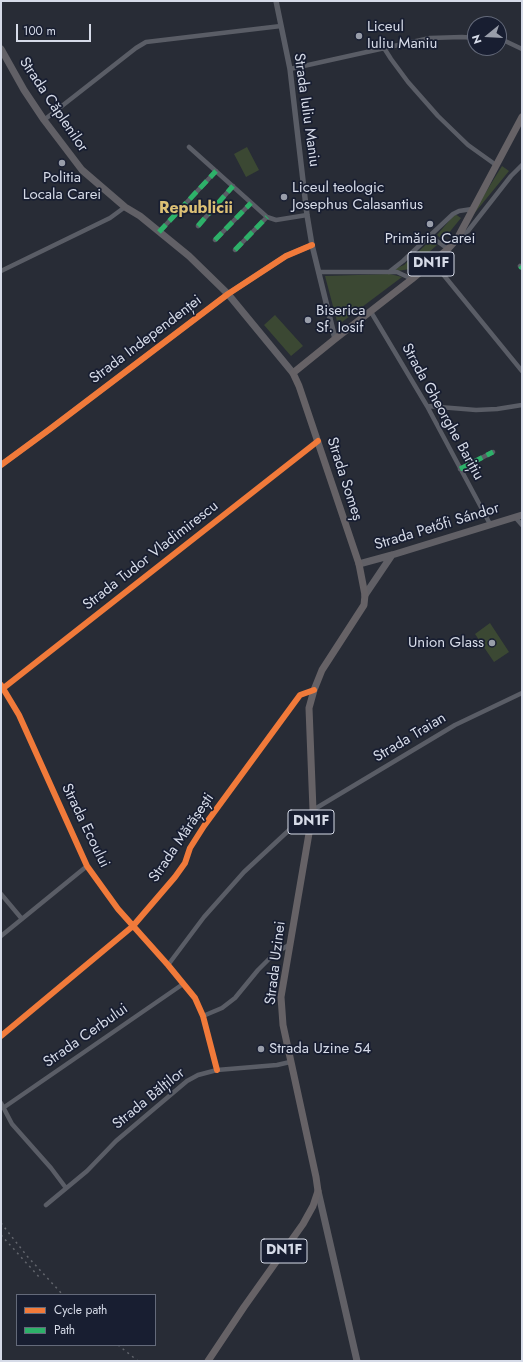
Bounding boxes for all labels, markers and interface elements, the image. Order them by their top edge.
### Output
scale bar [18,16,93,42]
north arrow [467,16,507,56]
place label: Liceul Iuliu Maniu [367,18,437,53]
text: 100 m [23,22,56,40]
marker: Liceul Iuliu Maniu [354,31,364,41]
text: N [468,33,485,46]
street label: Strada Iuliu Maniu [289,52,323,168]
street label: Strada Căplenilor [15,54,91,156]
marker: Politia Locala Carei [57,158,67,168]
place label: Politia Locala Carei [23,169,101,204]
place label: Liceul teologic Josephus Calasantius [292,179,423,214]
marker: Liceul teologic Josephus Calasantius [279,192,289,202]
district label: Republicii [159,199,233,219]
marker: Primăria Carei [425,219,435,229]
place label: Primăria Carei [385,230,475,248]
road number: DN1F [408,252,454,276]
street label: Strada Independenței [86,292,206,388]
place label: Biserica Sf. Iosif [316,302,365,337]
marker: Biserica Sf. Iosif [303,315,313,325]
street label: Strada Gheorghe Barițiu [397,341,487,483]
street label: Strada Someș [322,435,366,523]
street label: Strada Tudor Vladimirescu [80,498,222,614]
street label: Strada Petőfi Sándor [372,499,502,555]
place label: Union Glass [408,634,484,652]
marker: Union Glass [487,638,497,648]
street label: Strada Traian [370,709,450,767]
street label: Strada Ecoului [57,781,113,871]
street label: Strada Mărășești [146,790,218,886]
road number: DN1F [288,810,334,834]
street label: Strada Uzinei [262,920,290,1006]
street label: Strada Cerbului [40,1000,132,1072]
place label: Strada Uzine 54 [269,1040,371,1058]
marker: Strada Uzine 54 [256,1044,266,1054]
street label: Strada Bălților [109,1064,189,1134]
road number: DN1F [261,1239,307,1263]
legend [16,1294,156,1346]
text: Cycle path [54,1301,107,1319]
text: Path [54,1321,75,1339]

